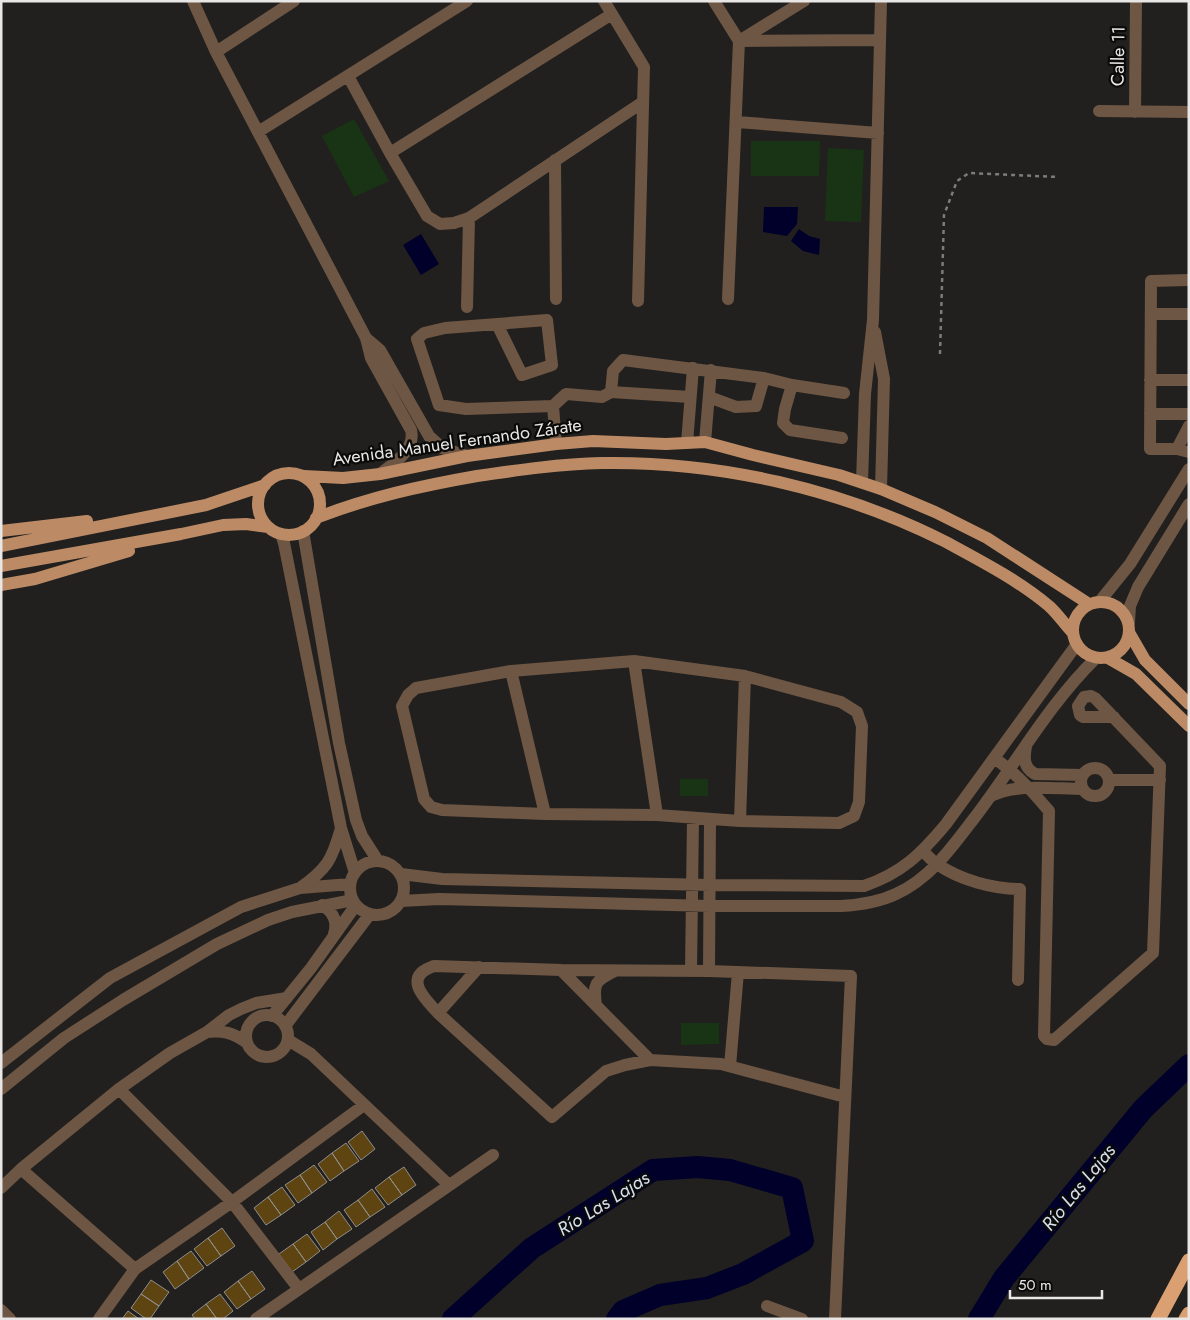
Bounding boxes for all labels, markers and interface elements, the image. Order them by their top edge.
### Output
street label: Calle 11 [1104,26,1132,86]
street label: Avenida Manuel Fernando Zárate [331,412,583,472]
water label: Río Las Lajas [1035,1138,1122,1236]
water label: Río Las Lajas [552,1164,655,1242]
scale bar [1010,1268,1102,1300]
text: 50 m [1018,1274,1052,1296]

